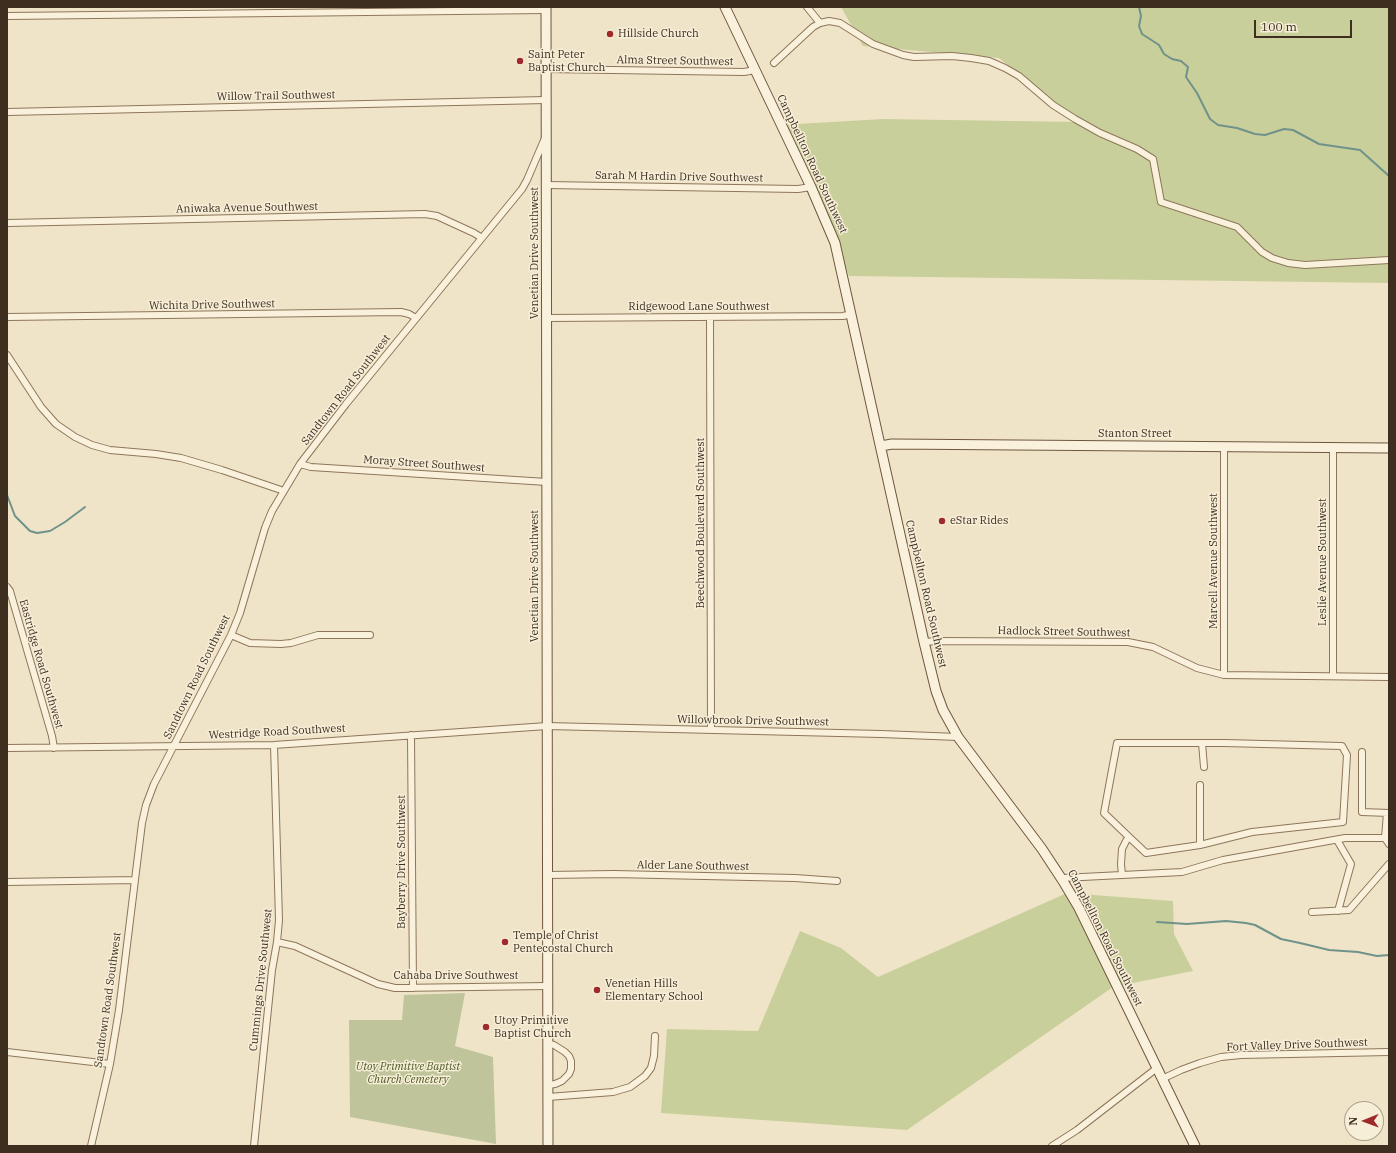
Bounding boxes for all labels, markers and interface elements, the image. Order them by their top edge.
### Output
scale bar [1256,12,1354,38]
text: 100 m [1261,19,1297,34]
place label: Hillside Church [618,27,699,41]
marker: Hillside Church [605,29,615,39]
place label: Saint Peter Baptist Church [528,48,605,74]
street label: Alma Street Southwest [616,53,734,69]
marker: Saint Peter Baptist Church [515,56,525,66]
street label: Willow Trail Southwest [217,88,335,104]
street label: Campbellton Road Southwest [774,93,850,235]
street label: Sarah M Hardin Drive Southwest [595,169,763,185]
street label: Venetian Drive Southwest [528,187,542,319]
street label: Aniwaka Avenue Southwest [176,200,318,216]
street label: Wichita Drive Southwest [149,297,275,313]
street label: Ridgewood Lane Southwest [628,300,770,314]
street label: Sandtown Road Southwest [299,332,393,448]
street label: Stanton Street [1098,427,1172,441]
street label: Beechwood Boulevard Southwest [694,437,708,609]
street label: Moray Street Southwest [363,453,485,475]
street label: Marcell Avenue Southwest [1207,493,1221,629]
street label: Leslie Avenue Southwest [1316,498,1330,626]
street label: Venetian Drive Southwest [528,510,542,642]
place label: eStar Rides [950,514,1008,528]
marker: eStar Rides [937,516,947,526]
street label: Campbellton Road Southwest [903,519,949,669]
street label: Eastridge Road Southwest [16,598,66,730]
street label: Sandtown Road Southwest [161,613,233,741]
street label: Hadlock Street Southwest [998,624,1130,640]
street label: Willowbrook Drive Southwest [677,713,829,729]
street label: Westridge Road Southwest [208,722,346,742]
street label: Bayberry Drive Southwest [395,795,409,929]
street label: Alder Lane Southwest [637,858,749,874]
street label: Campbellton Road Southwest [1065,867,1145,1009]
street label: Cummings Drive Southwest [247,908,275,1052]
place label: Temple of Christ Pentecostal Church [513,929,613,955]
street label: Sandtown Road Southwest [92,931,124,1069]
marker: Temple of Christ Pentecostal Church [500,937,510,947]
street label: Cahaba Drive Southwest [393,969,519,983]
place label: Venetian Hills Elementary School [605,977,703,1003]
marker: Venetian Hills Elementary School [592,985,602,995]
place label: Utoy Primitive Baptist Church [494,1014,571,1040]
marker: Utoy Primitive Baptist Church [481,1022,491,1032]
street label: Fort Valley Drive Southwest [1226,1036,1368,1054]
park label: Utoy Primitive Baptist Church Cemetery [356,1060,460,1086]
north arrow [1344,1101,1384,1141]
text: N [1346,1117,1360,1126]

